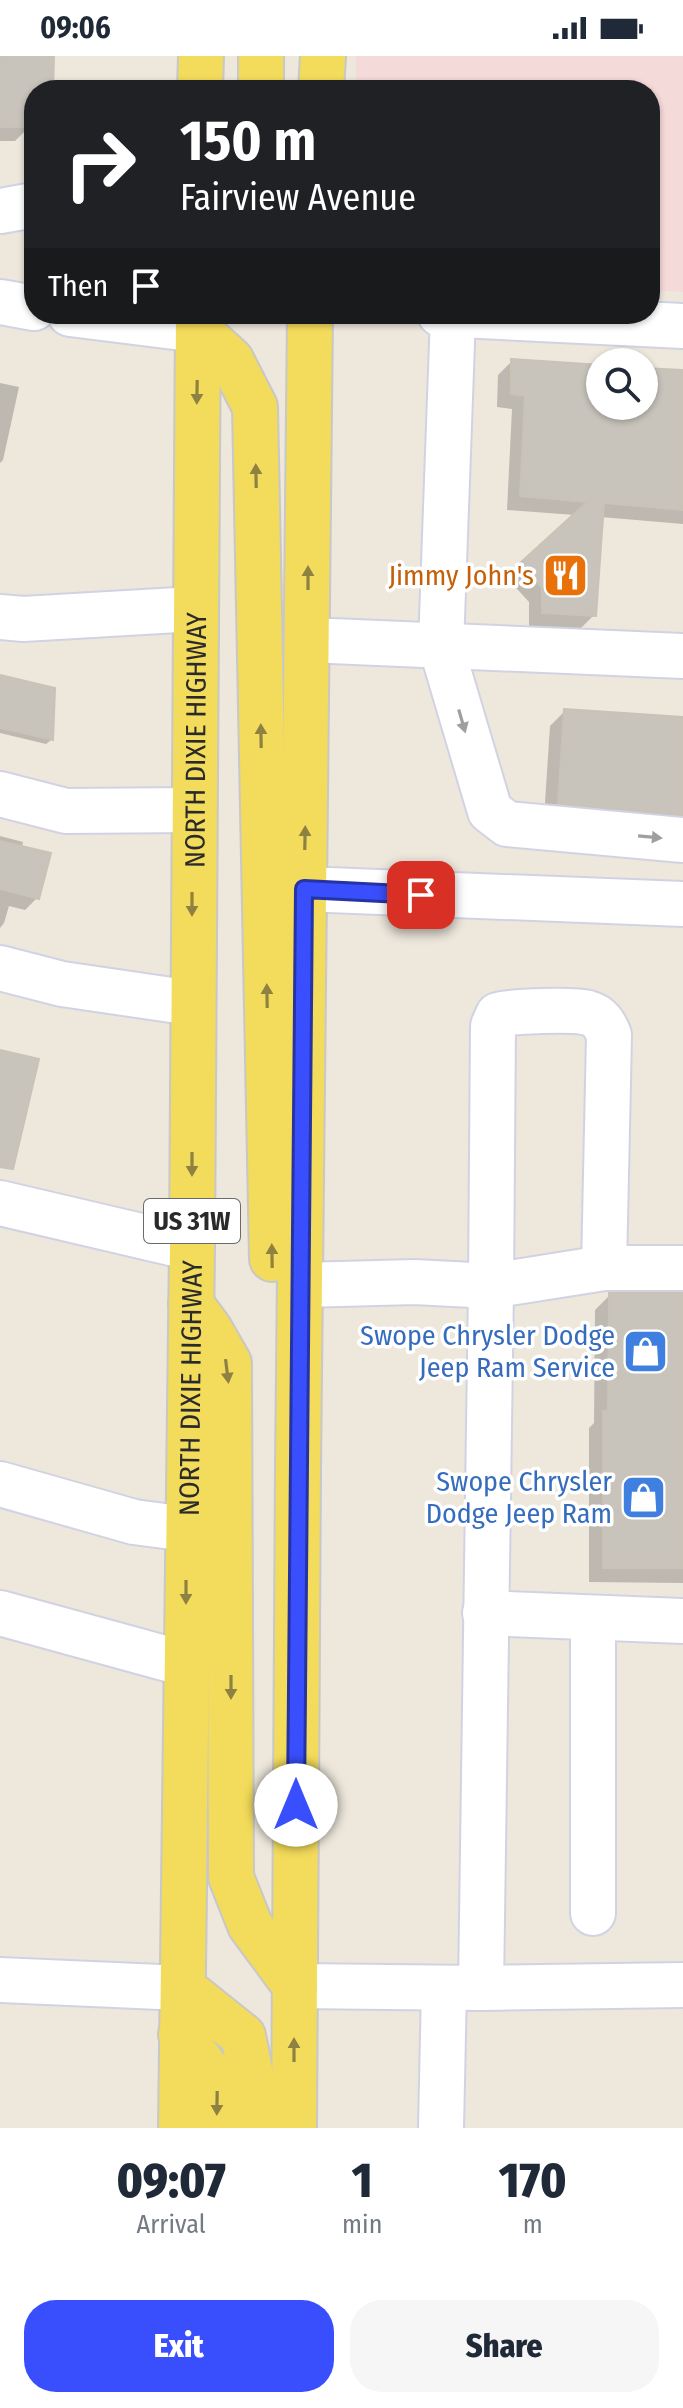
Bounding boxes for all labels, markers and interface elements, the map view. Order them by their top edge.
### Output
text: 09:06 [40,10,111,46]
text: 150 m [180,108,316,175]
icon: right [48,112,152,216]
text: Fairview Avenue [180,176,416,220]
icon: arrive [124,264,168,308]
text: Then [48,268,108,304]
map controls [586,348,658,420]
button: search [586,348,658,420]
one-way arrow [191,380,204,405]
one-way arrow [250,463,262,488]
restaurant icon: Jimmy John's [541,551,589,599]
place label: Jimmy John's [388,559,534,592]
one-way arrow [302,565,314,590]
street label: NORTH DIXIE HIGHWAY [178,612,213,868]
one-way arrow [456,709,469,733]
one-way arrow [255,723,268,748]
one-way arrow [299,825,311,850]
one-way arrow [638,831,663,844]
pin [387,861,455,929]
icon: arrive [399,873,443,917]
one-way arrow [186,892,198,917]
one-way arrow [261,983,273,1008]
one-way arrow [186,1152,198,1177]
road number: US 31W [144,1199,240,1243]
one-way arrow [266,1243,279,1268]
street label: NORTH DIXIE HIGHWAY [173,1260,209,1516]
place label: Swope Chrysler Dodge Jeep Ram Service [360,1319,615,1384]
shop icon: Swope Chrysler Dodge Jeep Ram Service [622,1327,670,1375]
one-way arrow [221,1359,234,1384]
place label: Swope Chrysler Dodge Jeep Ram [426,1465,612,1530]
shop icon: Swope Chrysler Dodge Jeep Ram [619,1473,667,1521]
one-way arrow [180,1580,192,1605]
one-way arrow [225,1675,237,1700]
position arrow [254,1763,338,1847]
one-way arrow [288,2037,300,2062]
one-way arrow [211,2091,223,2116]
text: 09:07 [116,2152,226,2210]
text: 1 [352,2152,373,2210]
text: 170 [499,2152,567,2210]
text: Arrival [137,2209,206,2240]
text: min [342,2209,382,2240]
text: m [523,2209,543,2240]
button: Exit [24,2300,334,2392]
button: Share [350,2300,659,2392]

